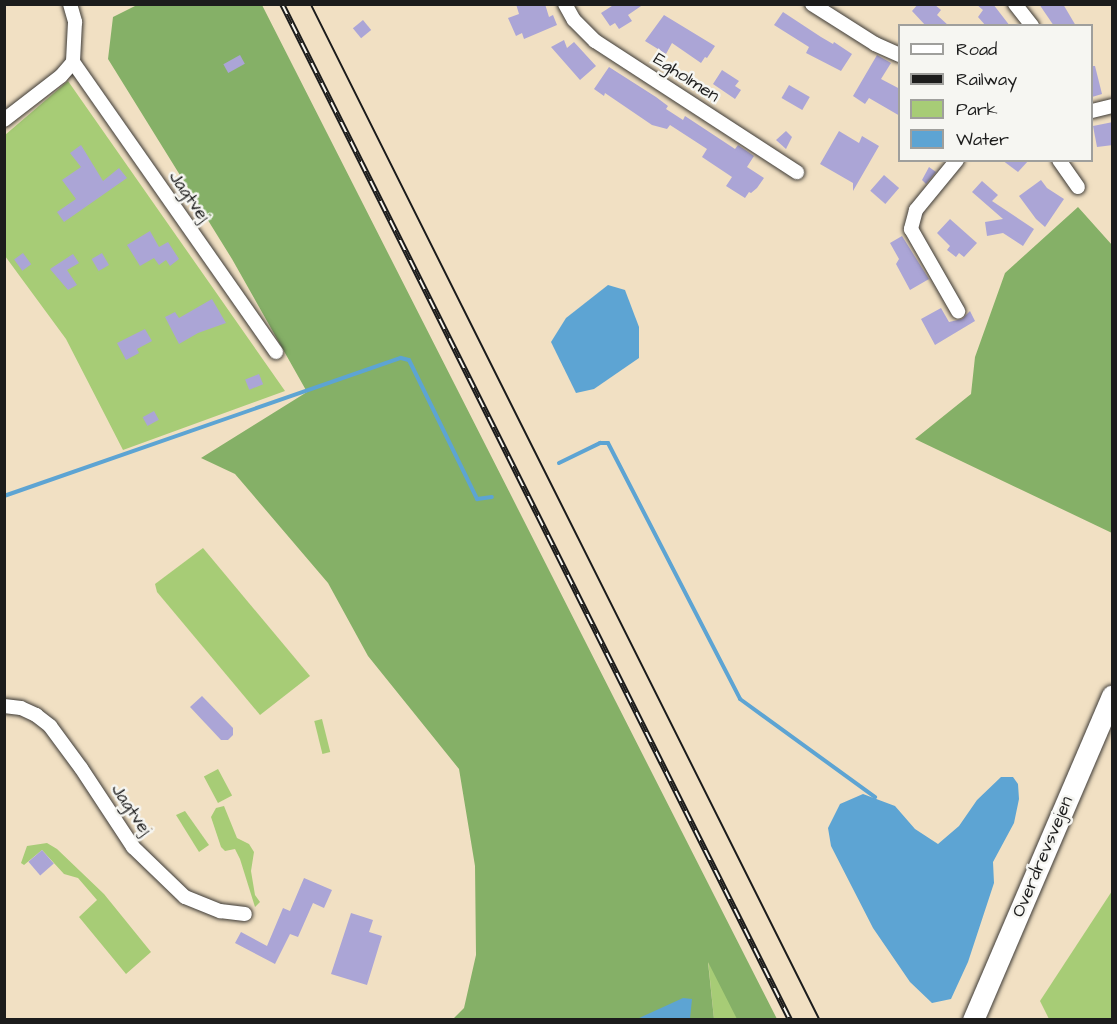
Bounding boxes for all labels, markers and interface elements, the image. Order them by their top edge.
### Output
legend [898,24,1093,162]
text: Road [956,37,997,62]
street label: Egholmen [649,49,723,107]
text: Railway [956,67,1017,92]
text: Park [956,97,998,122]
text: Water [956,127,1009,152]
street label: Jagtvej [164,167,214,227]
street label: Jagtvej [106,780,156,840]
street label: Overdrevsvejen [1008,793,1078,921]

